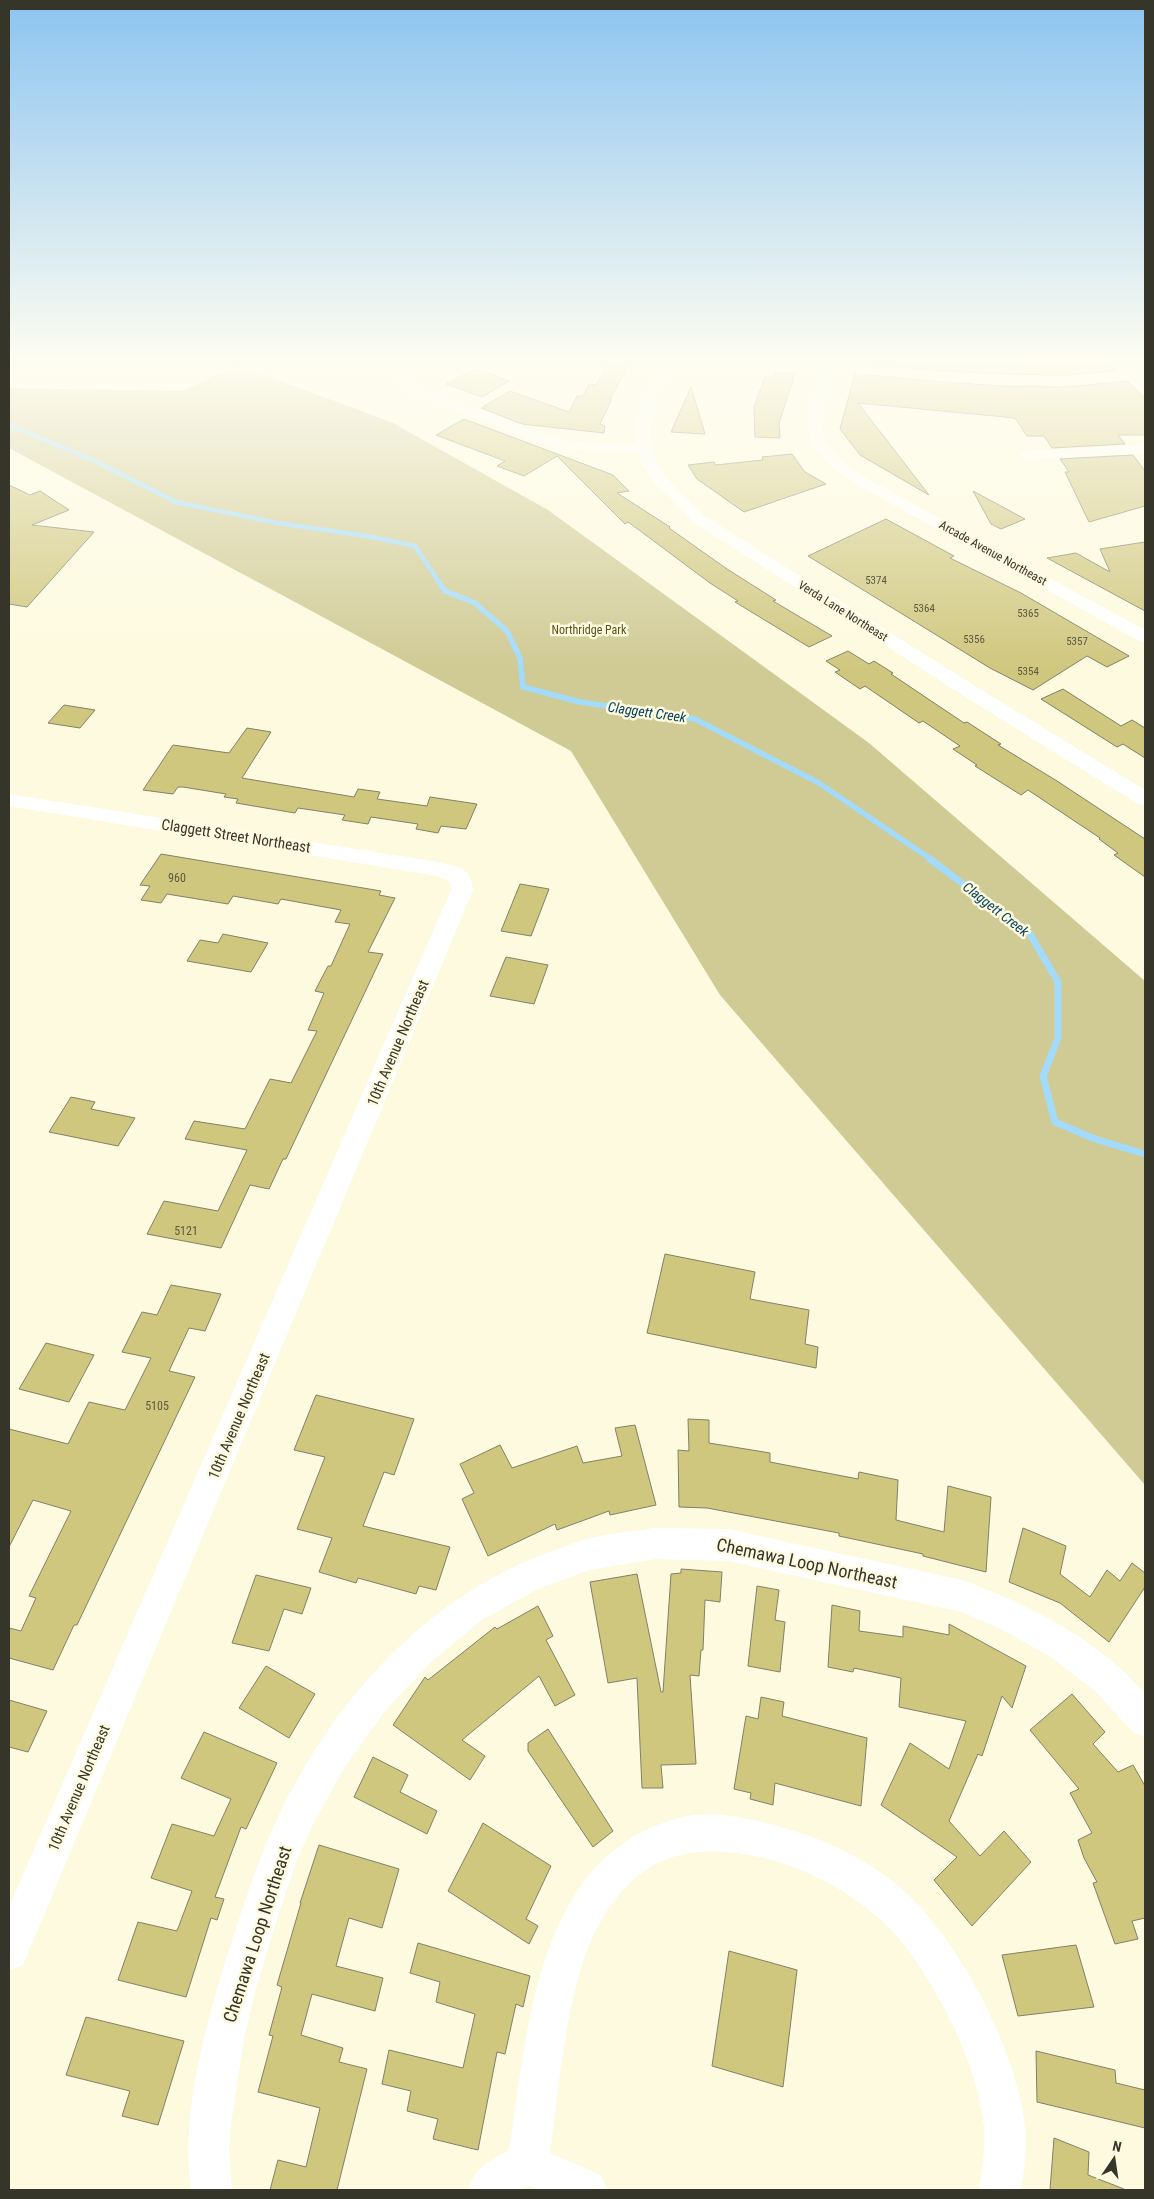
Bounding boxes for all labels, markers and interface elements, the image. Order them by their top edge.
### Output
street label: Arcade Avenue Northeast [937,518,1049,589]
house number: 5374 [865,574,887,587]
street label: Verda Lane Northeast [796,578,891,644]
house number: 5364 [913,602,935,615]
house number: 5365 [1017,607,1039,620]
park label: Northridge Park [552,623,627,637]
house number: 5356 [963,633,985,646]
house number: 5357 [1066,635,1088,648]
house number: 5354 [1017,665,1039,678]
water label: Claggett Creek [607,699,688,726]
street label: Claggett Street Northeast [160,815,312,857]
house number: 960 [168,871,186,885]
water label: Claggett Creek [960,878,1033,940]
street label: 10th Avenue Northeast [363,977,433,1109]
house number: 5121 [174,1224,198,1238]
street label: 10th Avenue Northeast [204,1350,274,1482]
house number: 5105 [145,1399,169,1413]
street label: Chemawa Loop Northeast [715,1534,899,1592]
street label: 10th Avenue Northeast [44,1722,114,1854]
street label: Chemawa Loop Northeast [219,1843,295,2025]
north arrow [1089,2134,1139,2184]
text: N [1111,2138,1123,2155]

